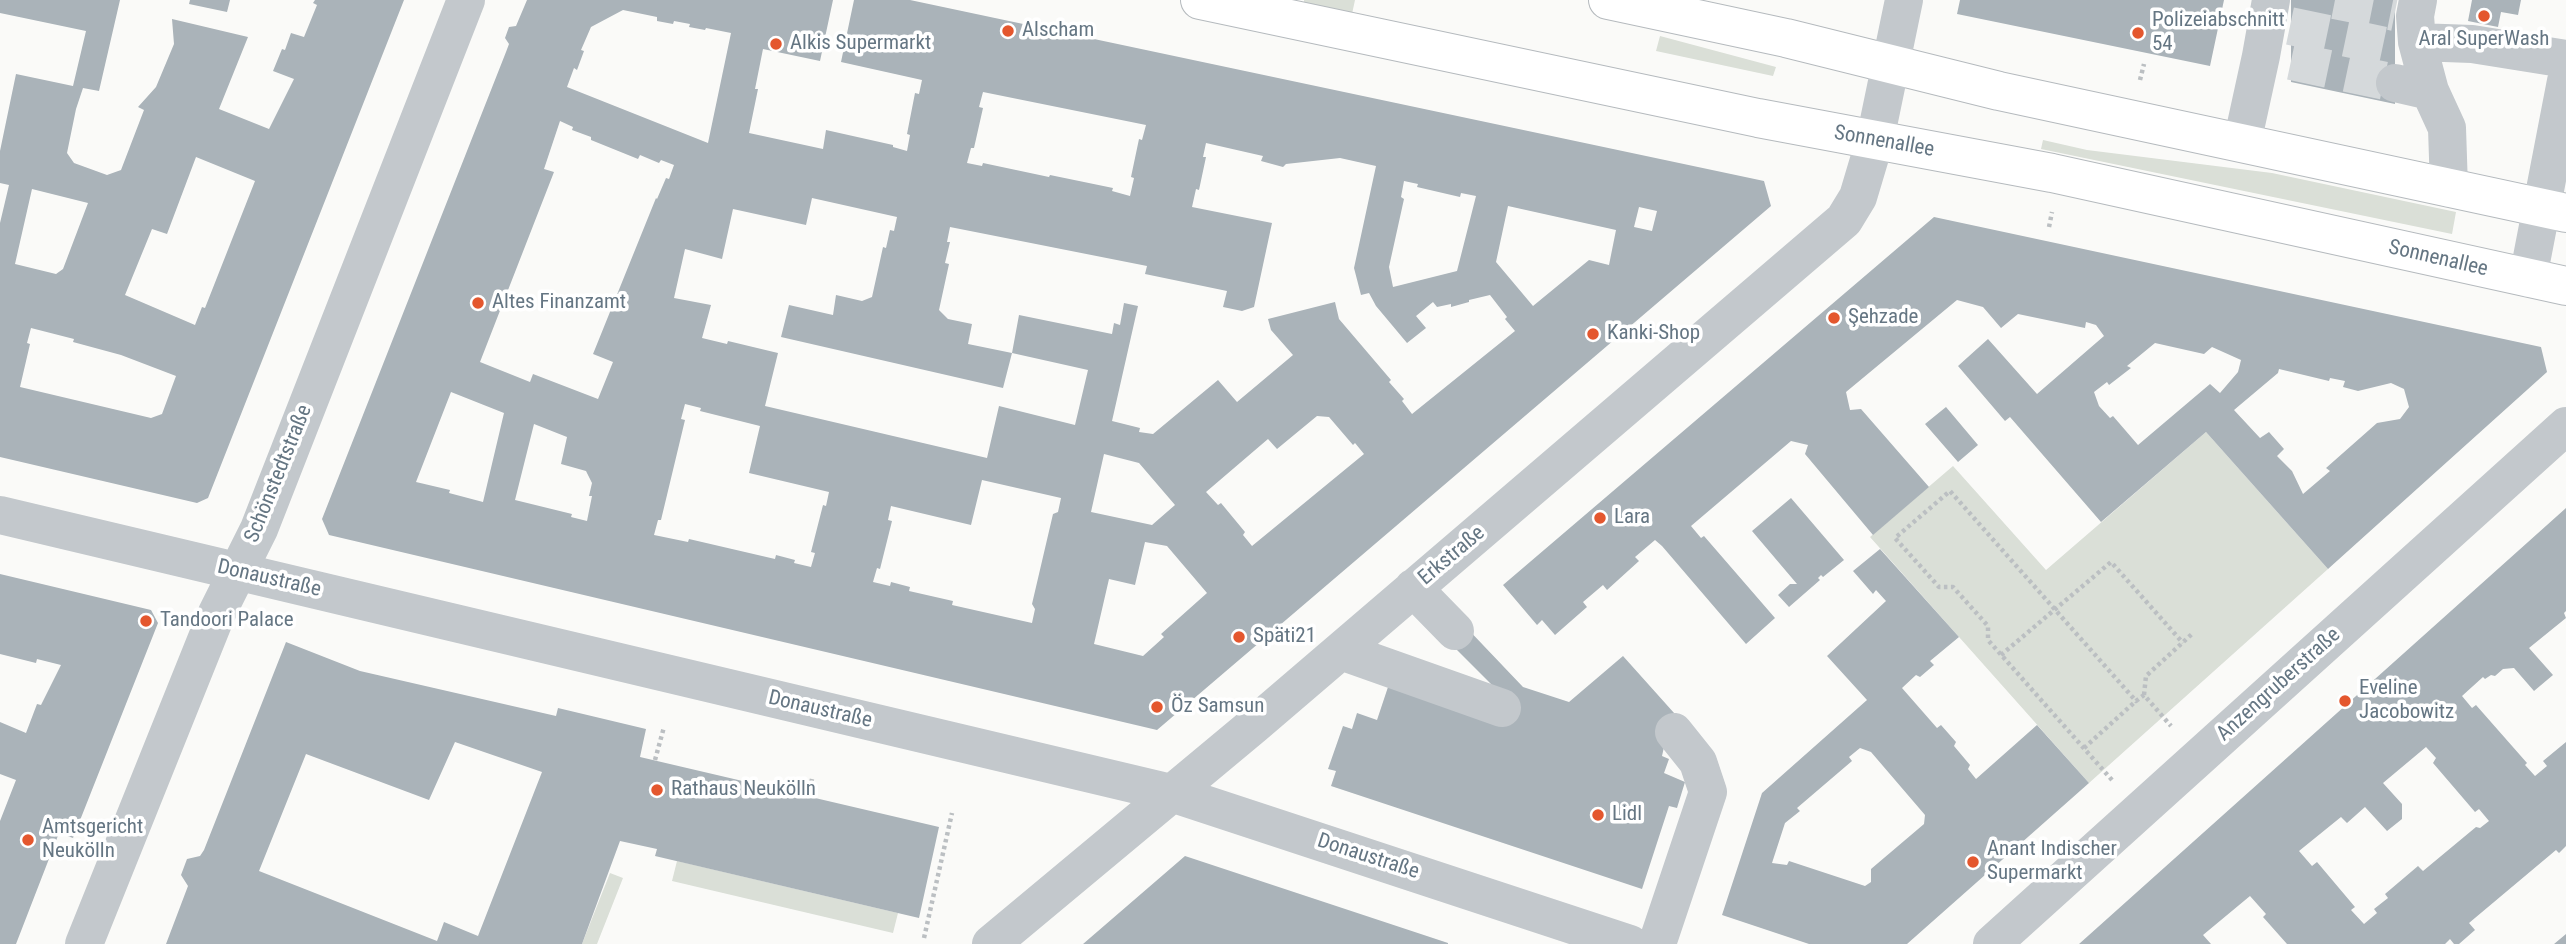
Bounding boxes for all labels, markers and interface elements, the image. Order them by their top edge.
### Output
place label: Polizeiabschnitt 54 [2152,8,2285,58]
marker: Aral SuperWash [2476,8,2492,24]
place label: Alscham [1022,18,1094,44]
marker: Alscham [1000,23,1016,39]
marker: Polizeiabschnitt 54 [2130,25,2146,41]
place label: Aral SuperWash [2419,27,2549,53]
place label: Alkis Supermarkt [790,31,931,57]
marker: Alkis Supermarkt [768,36,784,52]
street label: Sonnenallee [1832,121,1936,163]
street label: Sonnenallee [2386,235,2490,283]
place label: Altes Finanzamt [492,290,626,316]
marker: Altes Finanzamt [470,295,486,311]
place label: Şehzade [1848,305,1918,331]
marker: Şehzade [1826,310,1842,326]
place label: Kanki-Shop [1607,321,1700,347]
marker: Kanki-Shop [1585,326,1601,342]
street label: Schönstedtstraße [240,401,318,547]
place label: Lara [1614,505,1650,531]
marker: Lara [1592,510,1608,526]
street label: Erkstraße [1414,521,1490,591]
street label: Donaustraße [215,555,323,603]
place label: Tandoori Palace [160,608,294,634]
marker: Tandoori Palace [138,613,154,629]
street label: Anzengruberstraße [2212,623,2346,747]
place label: Späti21 [1253,624,1316,650]
marker: Späti21 [1231,629,1247,645]
place label: Eveline Jacobowitz [2359,676,2454,726]
street label: Donaustraße [766,686,874,734]
marker: Eveline Jacobowitz [2337,693,2353,709]
place label: Öz Samsun [1171,694,1264,720]
marker: Öz Samsun [1149,699,1165,715]
place label: Rathaus Neukölln [671,777,816,803]
marker: Rathaus Neukölln [649,782,665,798]
place label: Lidl [1612,802,1642,828]
marker: Lidl [1590,807,1606,823]
place label: Amtsgericht Neukölln [42,815,143,865]
street label: Donaustraße [1314,829,1422,885]
marker: Amtsgericht Neukölln [20,832,36,848]
place label: Anant Indischer Supermarkt [1987,837,2117,887]
marker: Anant Indischer Supermarkt [1965,854,1981,870]

